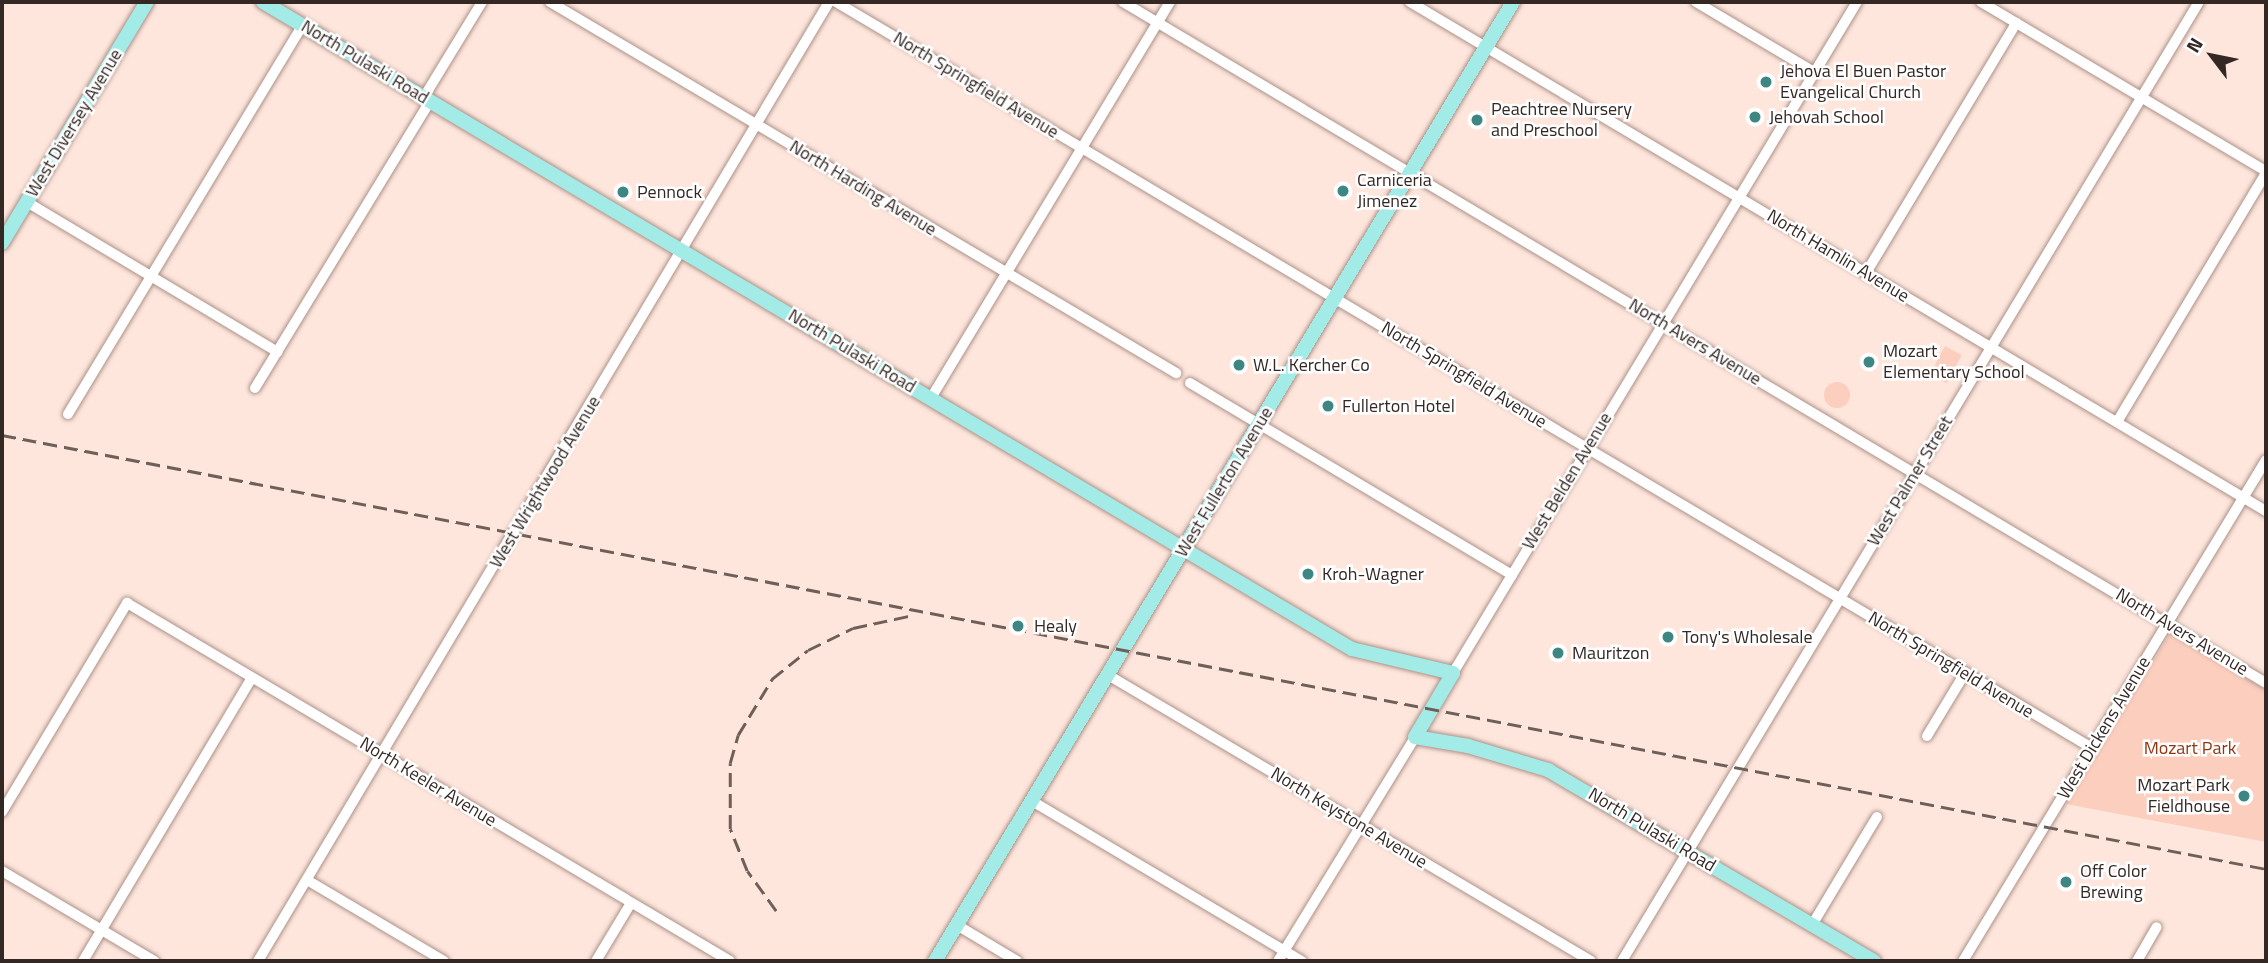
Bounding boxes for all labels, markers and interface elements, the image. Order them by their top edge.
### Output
street label: North Pulaski Road [297,15,433,109]
north arrow [2177,21,2247,91]
street label: North Springfield Avenue [889,27,1063,143]
text: N [2178,31,2210,58]
street label: West Diversey Avenue [21,45,127,201]
place label: Jehova El Buen Pastor Evangelical Church [1780,61,1946,104]
marker: Jehova El Buen Pastor Evangelical Church [1758,74,1774,90]
place label: Peachtree Nursery and Preschool [1491,99,1632,142]
place label: Jehovah School [1769,106,1884,128]
marker: Jehovah School [1747,109,1763,125]
marker: Peachtree Nursery and Preschool [1469,112,1485,128]
street label: North Harding Avenue [786,136,940,240]
place label: Carniceria Jimenez [1357,170,1432,212]
place label: Pennock [637,181,702,203]
marker: Carniceria Jimenez [1335,183,1351,199]
marker: Pennock [615,184,631,200]
street label: North Hamlin Avenue [1763,205,1913,307]
street label: North Avers Avenue [1625,294,1765,390]
street label: North Pulaski Road [784,304,920,398]
street label: North Springfield Avenue [1377,317,1551,433]
place label: Mozart Elementary School [1883,341,2025,384]
place label: W.L. Kercher Co [1253,354,1370,376]
marker: Mozart Elementary School [1861,354,1877,370]
marker: W.L. Kercher Co [1231,357,1247,373]
street label: West Wrightwood Avenue [485,392,605,572]
place label: Fullerton Hotel [1342,395,1455,417]
marker: Fullerton Hotel [1320,398,1336,414]
street label: West Fullerton Avenue [1171,403,1277,561]
street label: West Belden Avenue [1518,408,1616,554]
street label: West Palmer Street [1863,412,1957,550]
place label: Kroh-Wagner [1322,563,1424,585]
marker: Kroh-Wagner [1300,566,1316,582]
street label: North Avers Avenue [2112,584,2252,680]
street label: North Springfield Avenue [1864,607,2038,723]
place label: Healy [1034,615,1077,637]
marker: Healy [1008,616,1028,636]
place label: Tony's Wholesale [1682,626,1813,648]
marker: Tony's Wholesale [1660,629,1676,645]
place label: Mauritzon [1572,642,1649,664]
marker: Mauritzon [1550,645,1566,661]
street label: West Dickens Avenue [2053,653,2155,803]
street label: North Keeler Avenue [356,733,500,831]
park label: Mozart Park [2144,737,2236,759]
street label: North Keystone Avenue [1267,763,1431,873]
place label: Mozart Park Fieldhouse [2137,775,2230,818]
street label: North Pulaski Road [1584,783,1720,877]
marker: Mozart Park Fieldhouse [2236,788,2252,804]
place label: Off Color Brewing [2080,861,2147,903]
marker: Off Color Brewing [2058,874,2074,890]

